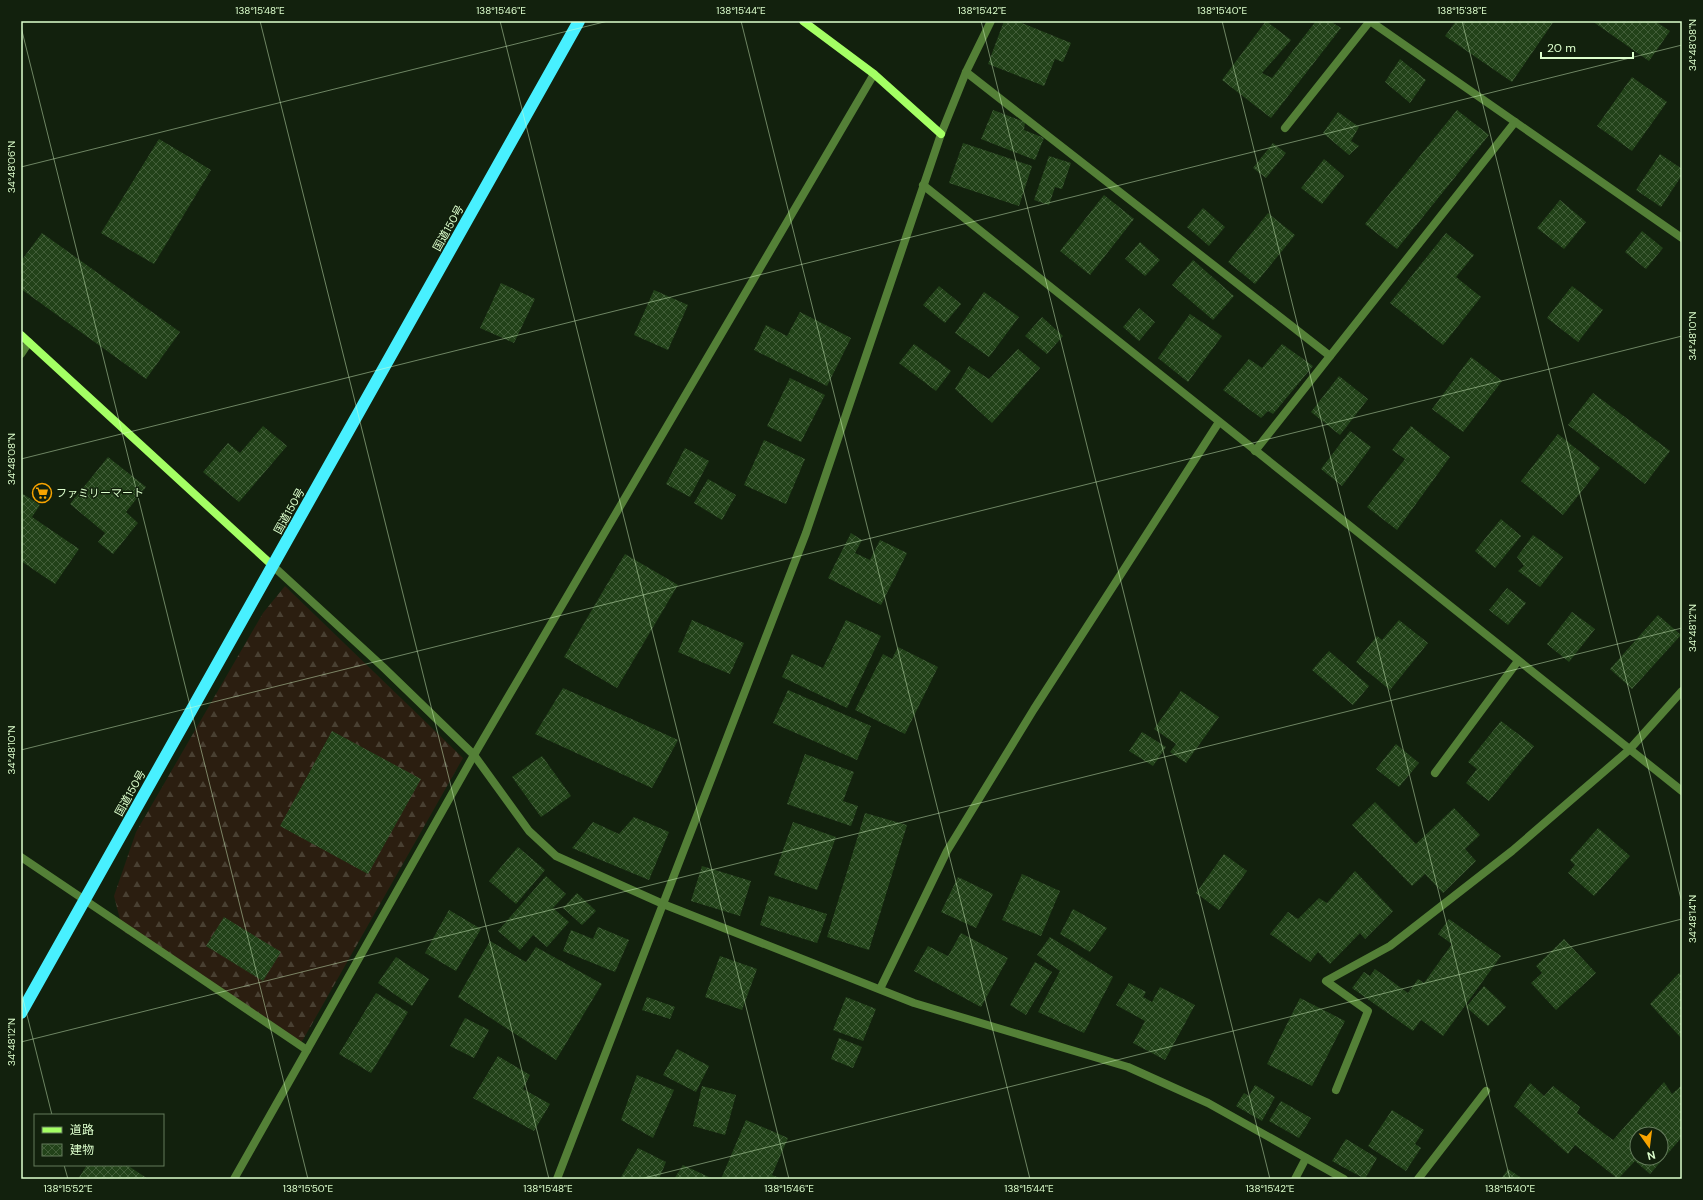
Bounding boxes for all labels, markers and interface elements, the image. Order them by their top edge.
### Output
text: 138°15'48"E [235,4,285,17]
text: 138°15'46"E [476,4,526,17]
text: 138°15'44"E [716,4,766,17]
text: 138°15'42"E [957,4,1007,17]
text: 138°15'40"E [1197,4,1247,17]
text: 138°15'38"E [1437,4,1487,17]
text: 34°48'08"N [1686,19,1699,71]
scale bar [1541,34,1633,60]
text: 20 m [1547,40,1576,56]
text: 34°48'06"N [5,141,18,193]
street label: 国道150号 [430,202,466,254]
text: 34°48'10"N [1686,311,1699,360]
text: 34°48'08"N [5,433,18,485]
supermarket icon: ファミリーマート [31,482,53,504]
street label: 国道150号 [271,485,307,537]
place label: ファミリーマート [56,486,144,500]
text: 34°48'12"N [1686,604,1699,652]
text: 34°48'10"N [5,725,18,774]
street label: 国道150号 [112,767,148,819]
text: 34°48'14"N [1686,895,1699,943]
text: 34°48'12"N [5,1018,18,1066]
legend [34,1114,164,1166]
text: 道路 [70,1122,94,1138]
north arrow [1629,1126,1669,1166]
text: 建物 [70,1142,94,1158]
text: N [1646,1148,1657,1163]
text: 138°15'52"E [43,1182,93,1195]
text: 138°15'50"E [283,1182,334,1195]
text: 138°15'48"E [523,1182,573,1195]
text: 138°15'46"E [764,1182,814,1195]
text: 138°15'44"E [1004,1182,1054,1195]
text: 138°15'42"E [1245,1182,1295,1195]
text: 138°15'40"E [1485,1182,1535,1195]

